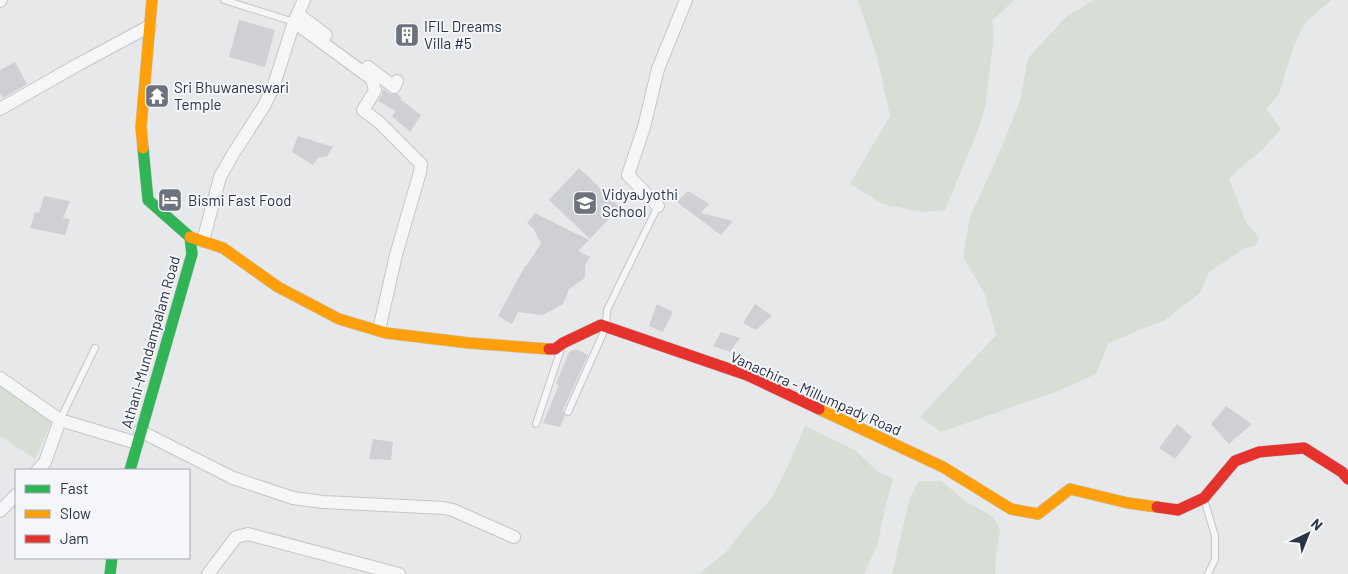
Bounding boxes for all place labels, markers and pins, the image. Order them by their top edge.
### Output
place label: IFIL Dreams Villa #5 [424,17,502,52]
building icon: IFIL Dreams Villa #5 [394,22,420,48]
place label: Sri Bhuwaneswari Temple [174,78,289,113]
temple icon: Sri Bhuwaneswari Temple [144,83,170,109]
place label: VidyaJyothi School [602,185,678,220]
hotel icon: Bismi Fast Food [157,187,183,213]
school or university icon: VidyaJyothi School [572,190,598,216]
place label: Bismi Fast Food [188,191,292,209]

